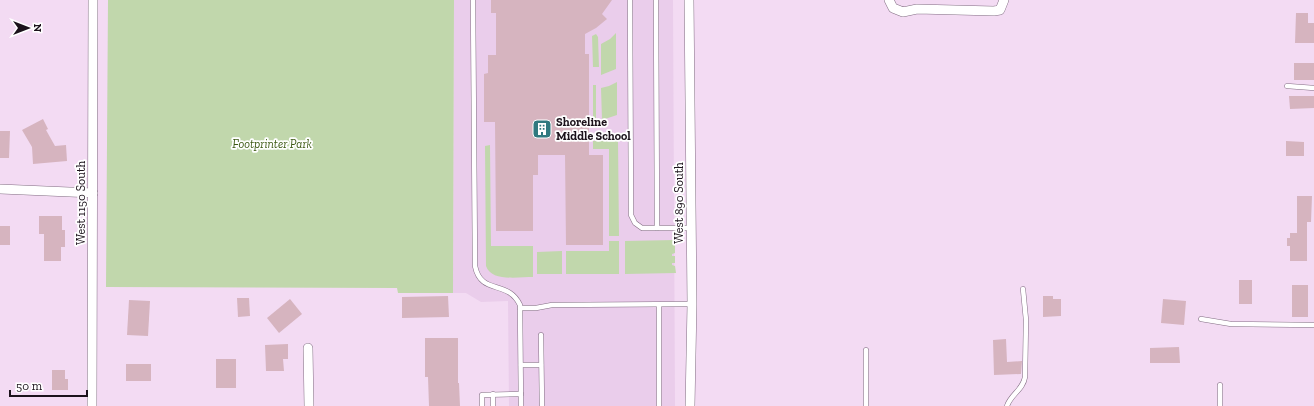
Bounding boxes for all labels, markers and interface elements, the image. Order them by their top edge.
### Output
north arrow [8,8,48,48]
text: N [31,24,44,33]
place label: Shoreline Middle School [556,115,631,143]
building icon: Shoreline Middle School [531,118,553,140]
park label: Footprinter Park [232,137,312,151]
street label: West 1150 South [74,161,88,245]
street label: West 890 South [672,162,686,244]
scale bar [10,372,87,398]
text: 50 m [16,379,43,393]

